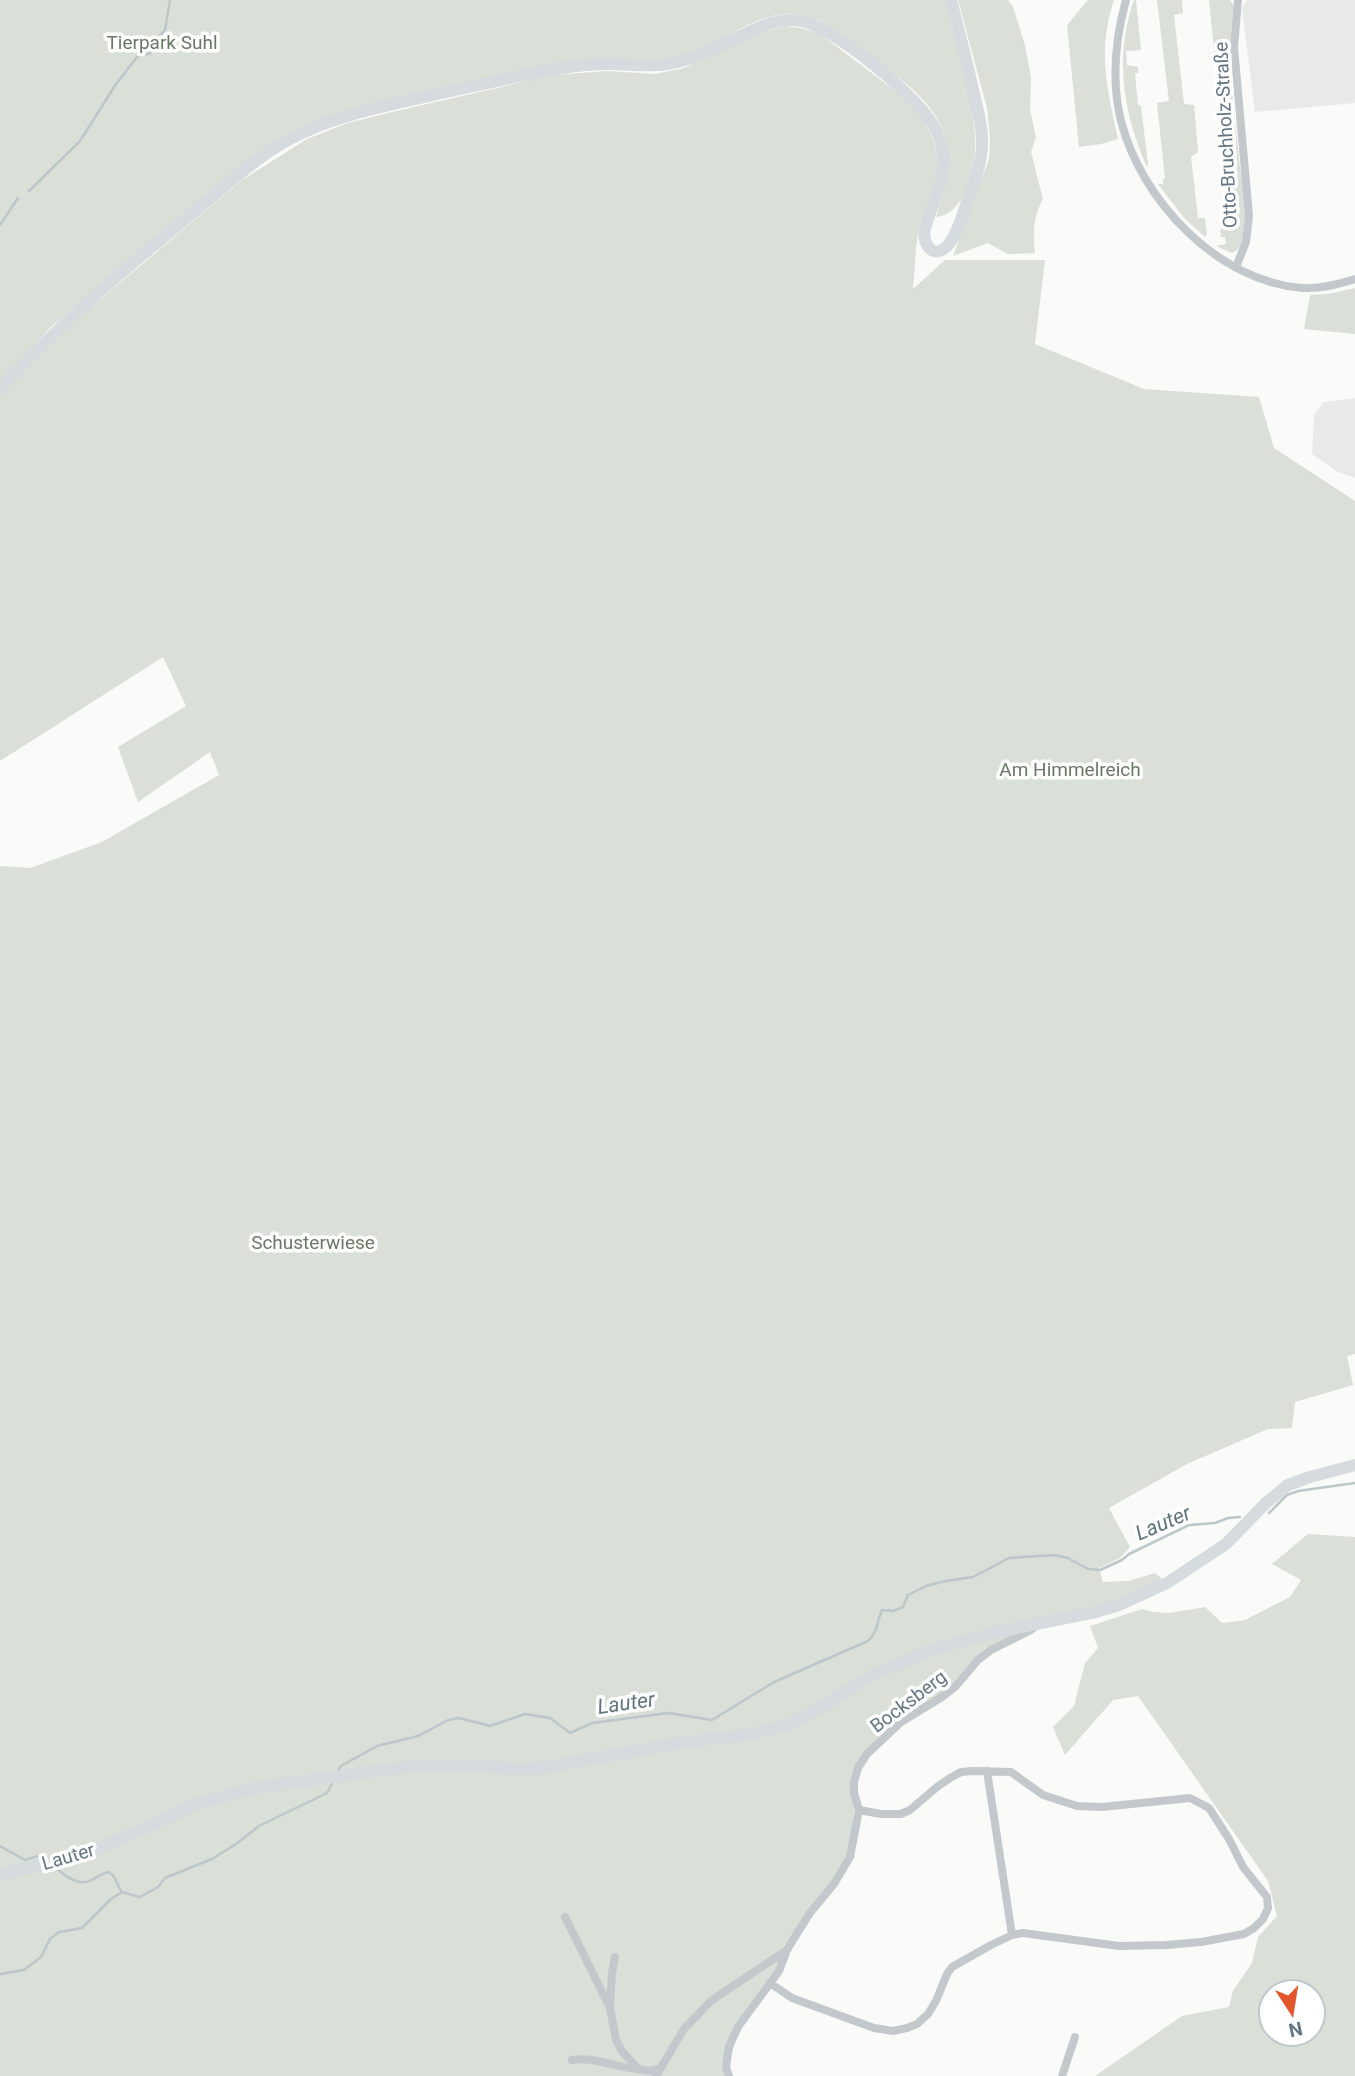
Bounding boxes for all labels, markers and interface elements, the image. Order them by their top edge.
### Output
park label: Tierpark Suhl [106,31,218,54]
street label: Otto-Bruchholz-Straße [1209,41,1242,229]
park label: Am Himmelreich [999,758,1141,781]
park label: Schusterwiese [251,1231,375,1254]
water label: Lauter [1132,1500,1195,1545]
street label: Bocksberg [866,1665,951,1738]
water label: Lauter [596,1687,657,1719]
street label: Lauter [39,1838,98,1875]
north arrow [1257,1978,1327,2048]
text: N [1286,2016,1304,2042]

